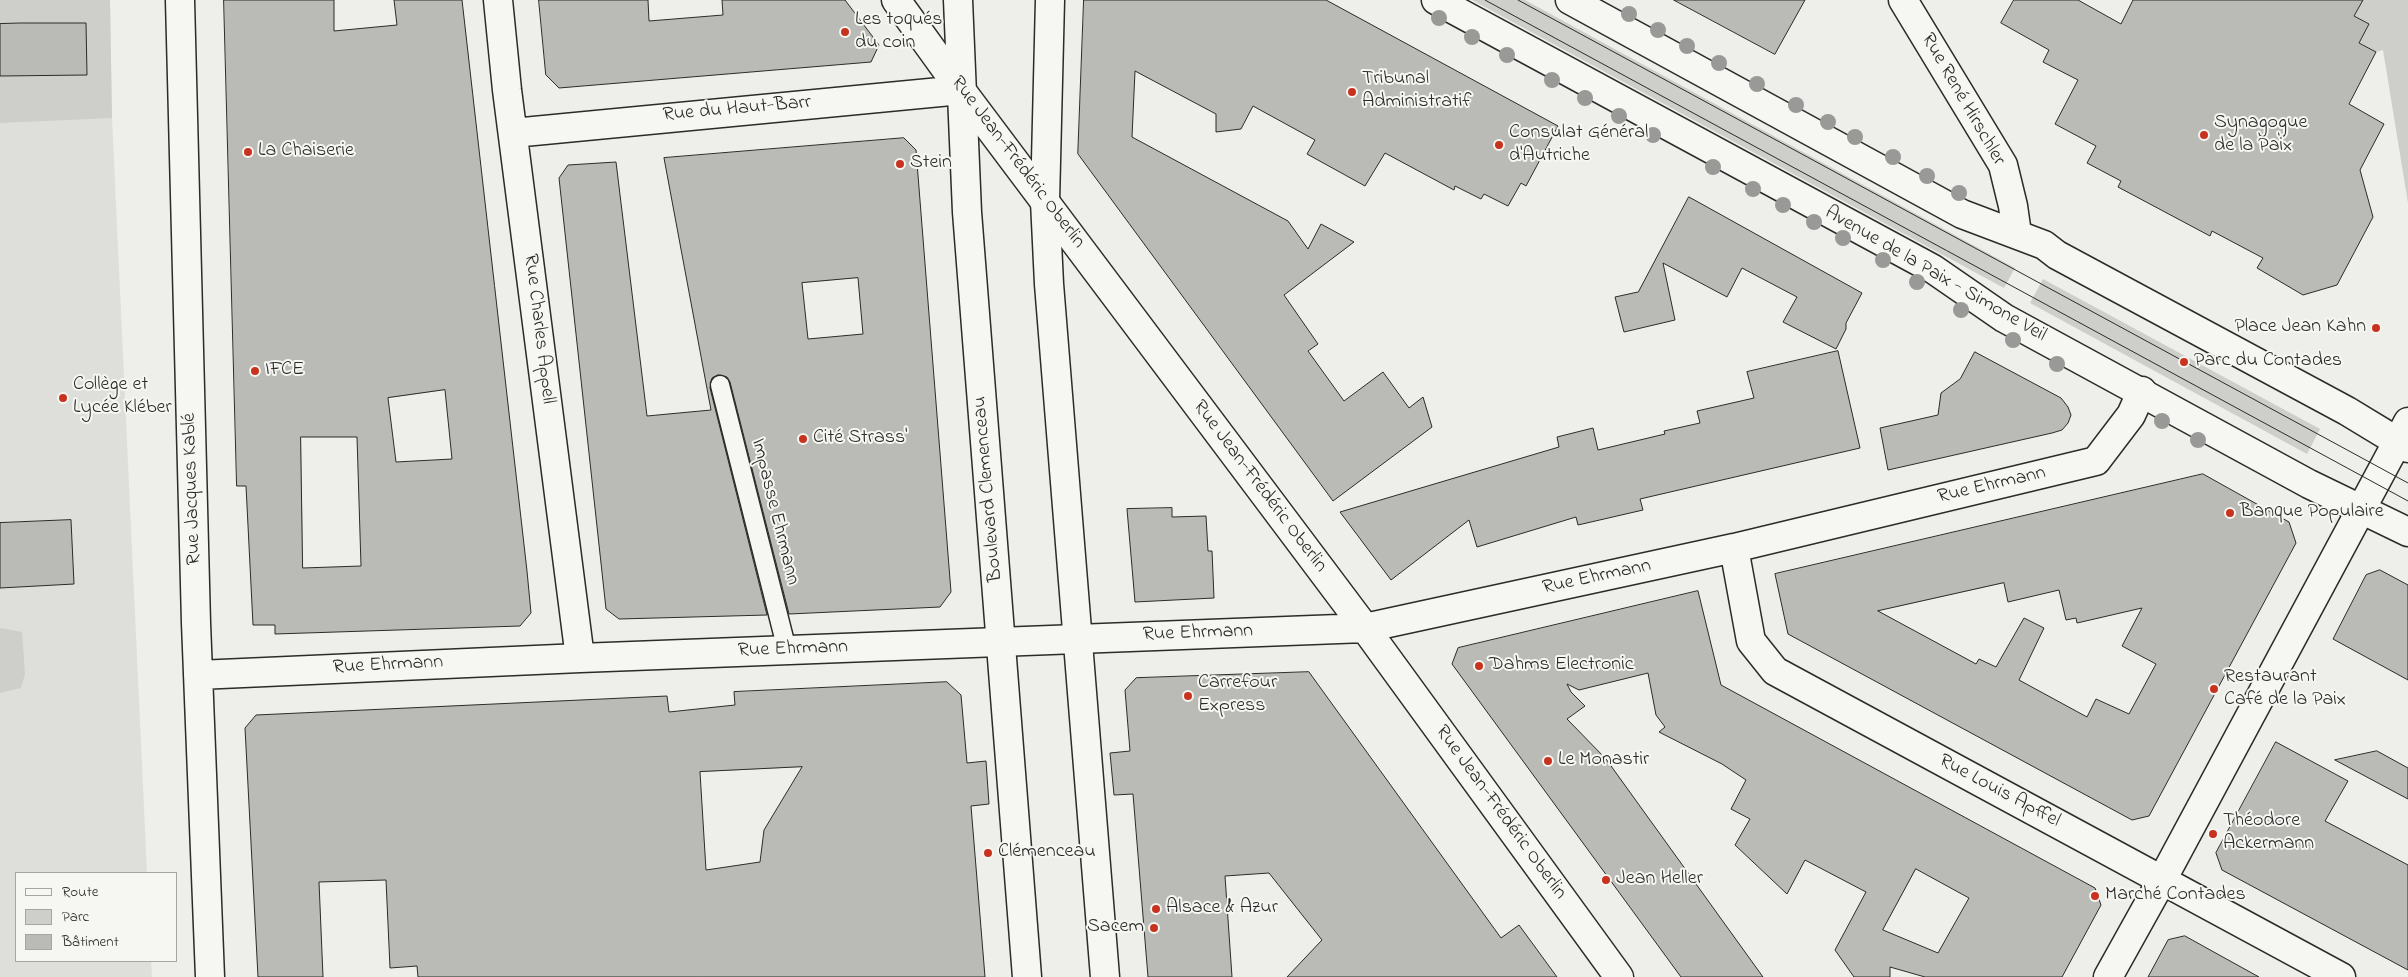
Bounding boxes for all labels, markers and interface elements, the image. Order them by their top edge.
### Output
place label: Les toqués du coin [855,9,942,56]
marker: Les toqués du coin [839,26,851,38]
street label: Rue René Hirschler [1914,30,2010,170]
place label: Tribunal Administratif [1362,68,1472,115]
street label: Rue Jean-Frédéric Oberlin [944,72,1090,254]
marker: Tribunal Administratif [1346,86,1358,98]
street label: Rue du Haut-Barr [662,92,812,128]
place label: Synagogue de la Paix [2214,112,2307,159]
place label: Consulat Général d'Autriche [1509,122,1648,169]
marker: Synagogue de la Paix [2198,129,2210,141]
marker: Consulat Général d'Autriche [1493,139,1505,151]
place label: La Chaiserie [258,140,354,164]
marker: La Chaiserie [242,146,254,158]
place label: Stein [910,152,952,176]
marker: Stein [894,158,906,170]
street label: Avenue de la Paix - Simone Veil [1820,202,2050,348]
street label: Rue Charles Appell [517,253,559,405]
place label: Place Jean Kahn [2234,316,2366,340]
marker: Place Jean Kahn [2370,322,2382,334]
place label: Parc du Contades [2194,350,2342,374]
marker: Parc du Contades [2178,356,2190,368]
place label: IFCE [265,359,304,383]
marker: IFCE [249,365,261,377]
place label: Collège et Lycée Kléber [73,374,172,421]
marker: Collège et Lycée Kléber [57,392,69,404]
street label: Boulevard Clemenceau [969,395,1009,583]
street label: Rue Jean-Frédéric Oberlin [1186,396,1332,578]
street label: Rue Jacques Kablé [178,412,208,566]
place label: Cité Strass' [813,427,907,451]
marker: Cité Strass' [797,433,809,445]
street label: Impasse Ehrmann [744,436,804,588]
street label: Rue Ehrmann [1936,462,2048,510]
place label: Banque Populaire [2240,501,2384,525]
marker: Banque Populaire [2224,507,2236,519]
street label: Rue Ehrmann [1541,555,1653,601]
street label: Rue Ehrmann [1142,620,1254,648]
street label: Rue Ehrmann [737,636,849,664]
street label: Rue Ehrmann [332,651,444,681]
place label: Dahms Electronic [1489,654,1634,678]
marker: Dahms Electronic [1473,660,1485,672]
place label: Restaurant Café de la Paix [2224,666,2346,713]
place label: Carrefour Express [1198,672,1277,719]
marker: Restaurant Café de la Paix [2208,683,2220,695]
marker: Carrefour Express [1182,690,1194,702]
street label: Rue Jean-Frédéric Oberlin [1429,721,1571,905]
place label: Le Monastir [1558,749,1649,773]
street label: Rue Louis Apffel [1934,750,2064,834]
marker: Le Monastir [1542,755,1554,767]
place label: Théodore Ackermann [2223,810,2314,857]
marker: Théodore Ackermann [2207,828,2219,840]
place label: Clémenceau [998,841,1096,865]
marker: Clémenceau [982,847,994,859]
place label: Jean Heller [1616,868,1703,892]
legend [15,872,178,962]
marker: Jean Heller [1600,874,1612,886]
text: Route [62,881,98,903]
place label: Marché Contades [2105,884,2246,908]
marker: Marché Contades [2089,890,2101,902]
place label: Alsace & Azur [1166,897,1278,921]
marker: Alsace & Azur [1150,903,1162,915]
text: Parc [62,906,89,928]
place label: Sacem [1087,916,1144,940]
marker: Sacem [1148,922,1160,934]
text: Bâtiment [62,931,119,953]

